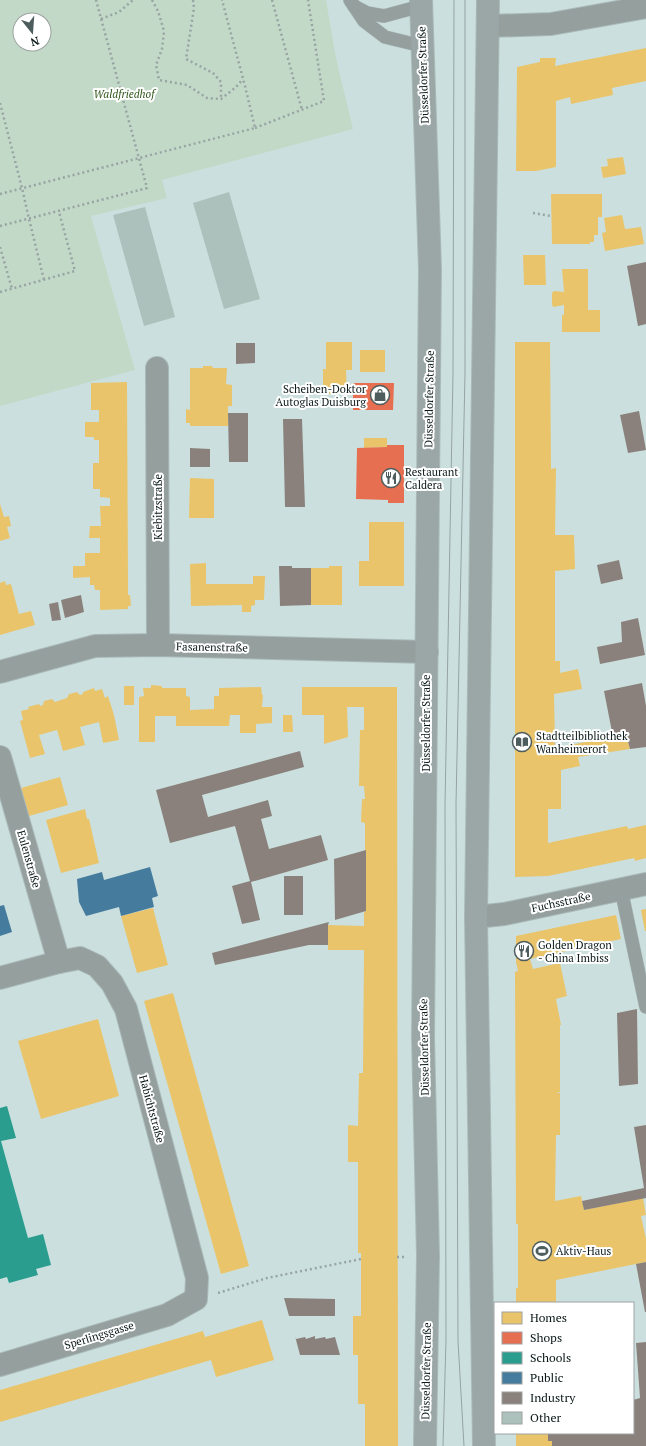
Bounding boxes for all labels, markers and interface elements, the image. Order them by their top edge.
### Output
north arrow [12,12,52,52]
street label: Düsseldorfer Straße [414,26,432,124]
text: N [28,34,41,50]
park label: Waldfriedhof [94,87,157,101]
street label: Düsseldorfer Straße [421,350,437,448]
place label: Scheiben-Doktor Autoglas Duisburg [275,382,367,409]
shop icon: Scheiben-Doktor Autoglas Duisburg [369,384,391,406]
place label: Restaurant Caldera [405,465,458,492]
restaurant icon: Restaurant Caldera [380,467,402,489]
street label: Kiebitzstraße [151,474,165,540]
street label: Fasanenstraße [176,639,248,655]
street label: Düsseldorfer Straße [419,674,433,772]
place label: Stadtteilbibliothek Wanheimerort [536,729,628,756]
library icon: Stadtteilbibliothek Wanheimerort [511,731,533,753]
street label: Eulenstraße [14,829,44,890]
street label: Fuchsstraße [530,889,592,915]
place label: Golden Dragon - China Imbiss [538,938,612,965]
restaurant icon: Golden Dragon - China Imbiss [513,940,535,962]
street label: Düsseldorfer Straße [416,998,432,1096]
street label: Habichtstraße [136,1074,168,1145]
sports icon: Aktiv-Haus [531,1240,553,1262]
place label: Aktiv-Haus [556,1244,612,1258]
legend [494,1302,634,1434]
text: Homes [530,1310,567,1325]
street label: Sperlingsgasse [63,1318,136,1352]
street label: Düsseldorfer Straße [418,1322,434,1420]
text: Shops [530,1330,562,1345]
text: Schools [530,1350,571,1365]
text: Public [530,1370,564,1385]
text: Industry [530,1390,576,1405]
text: Other [530,1410,561,1425]

